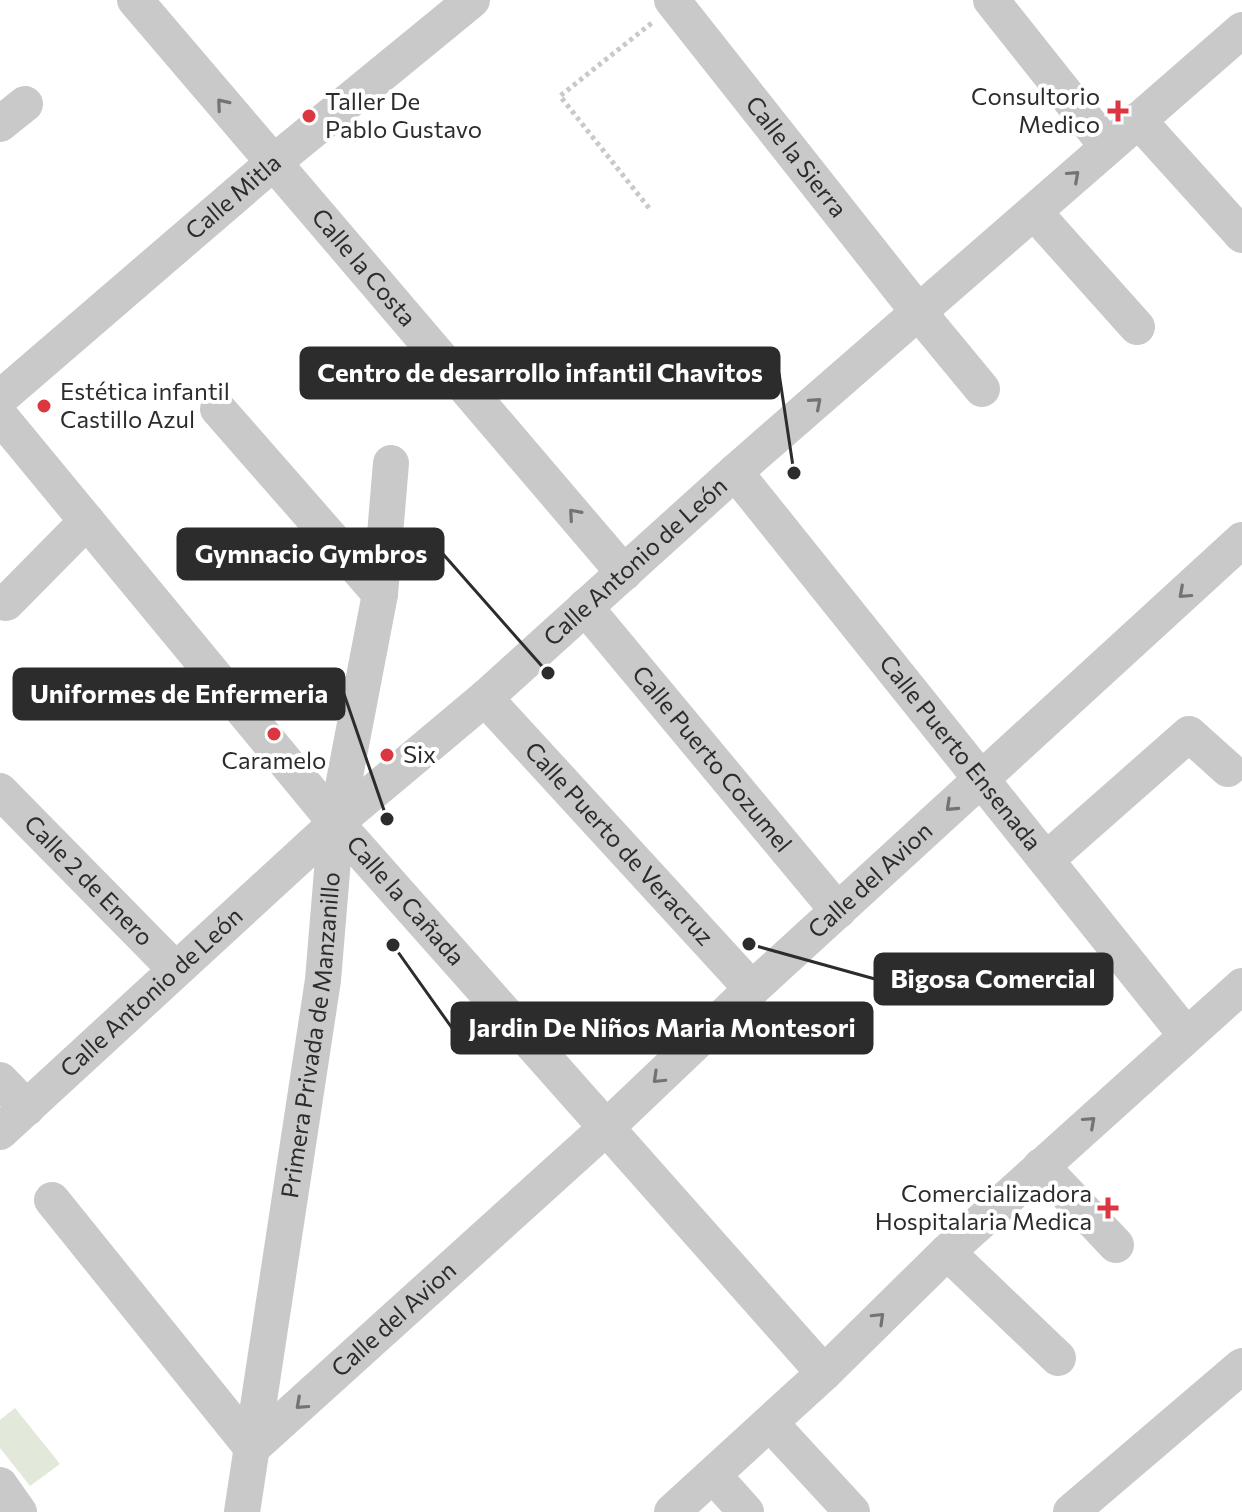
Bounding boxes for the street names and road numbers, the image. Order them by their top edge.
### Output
street label: Calle la Sierra [740,90,854,222]
street label: Calle Mitla [179,147,286,245]
street label: Calle la Costa [306,202,423,332]
street label: Calle Antonio de León [537,470,732,651]
street label: Calle Puerto Ensenada [874,648,1048,856]
street label: Calle Puerto Cozumel [627,659,799,857]
street label: Calle Puerto de Veracruz [520,735,720,950]
street label: Calle 2 de Enero [19,808,160,951]
street label: Calle del Avion [801,815,937,943]
street label: Calle la Cañada [341,829,471,971]
street label: Primera Privada de Manzanillo [274,871,345,1200]
street label: Calle Antonio de León [53,900,248,1082]
street label: Calle del Avion [325,1255,461,1382]

